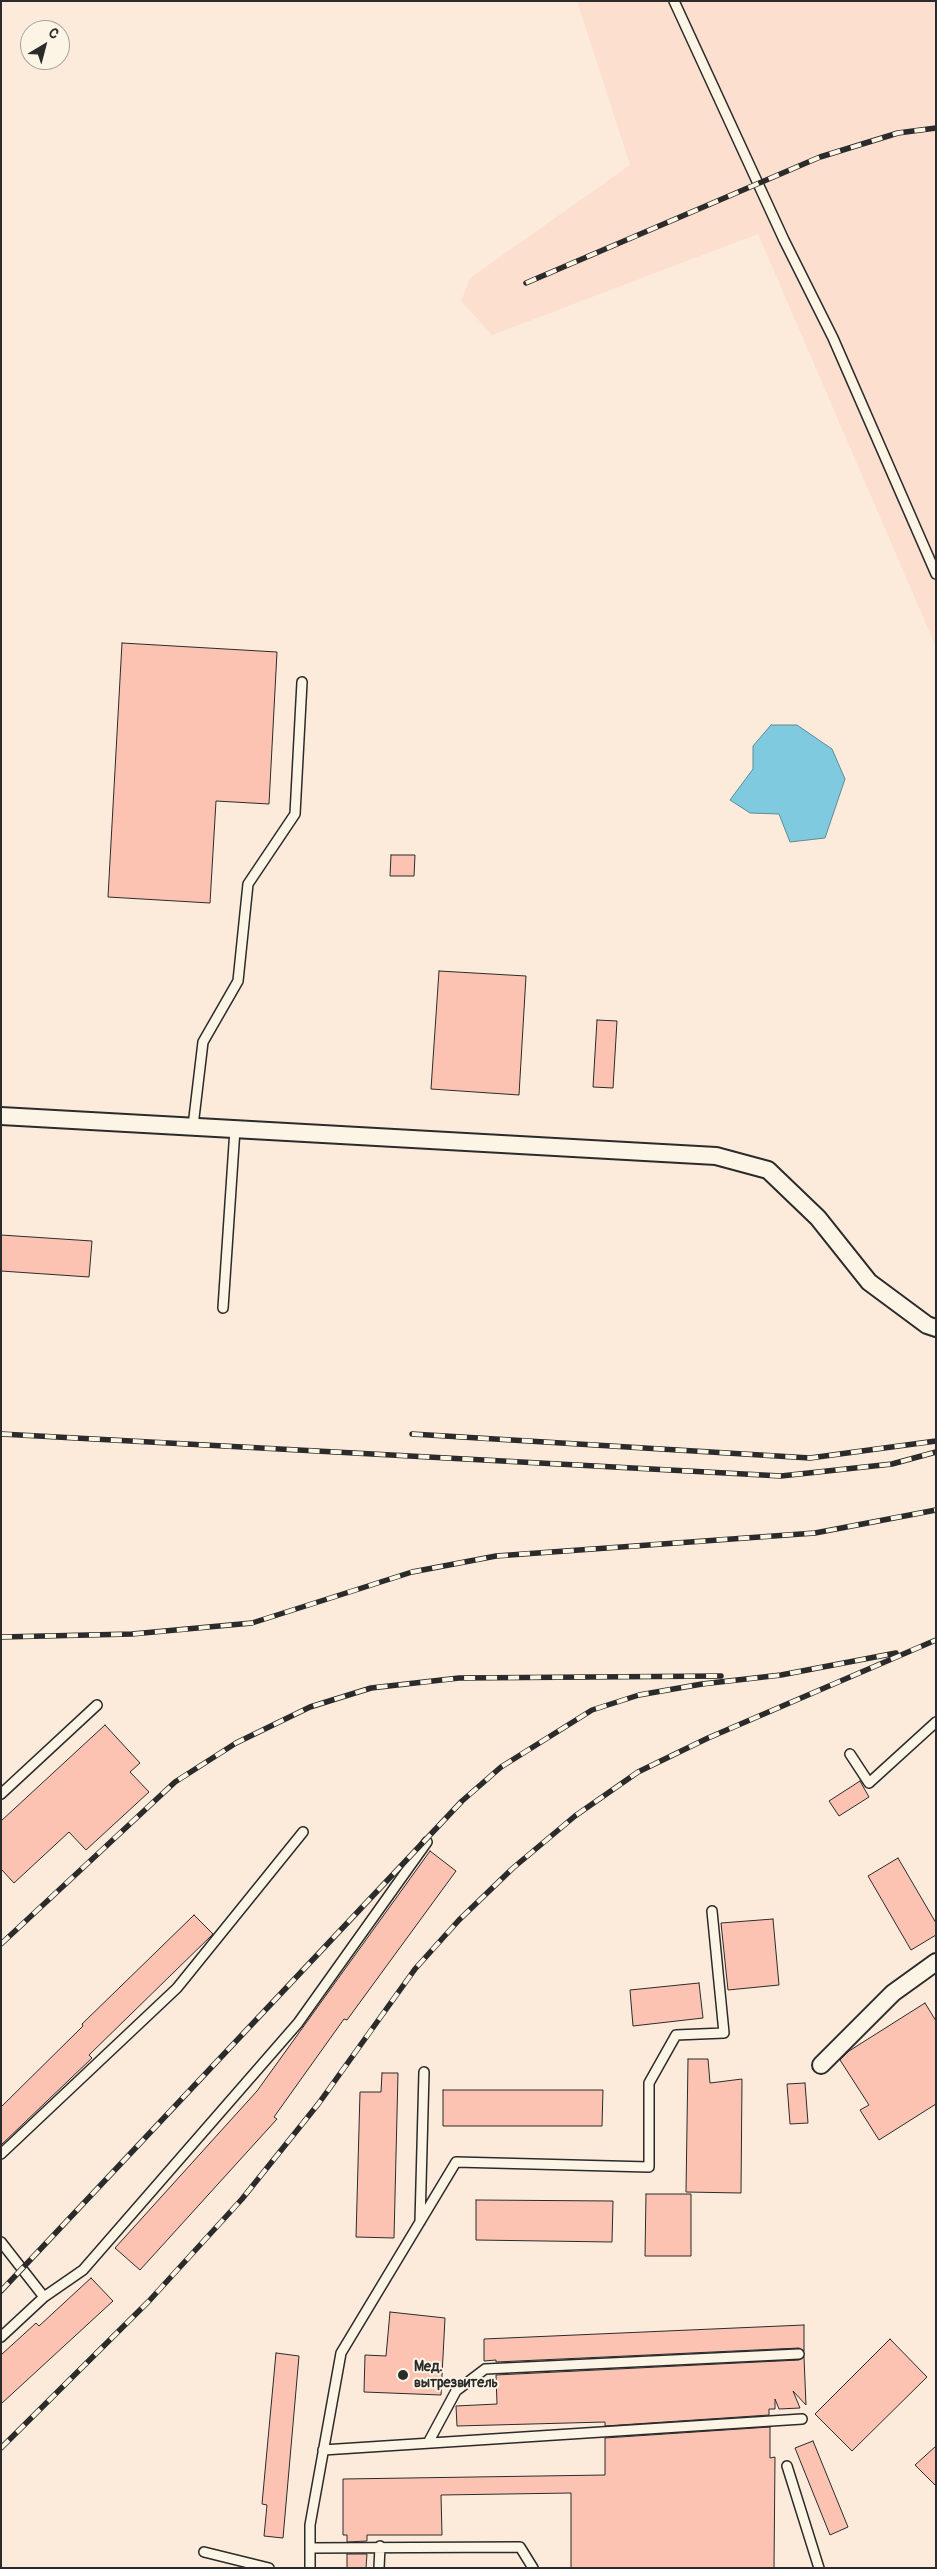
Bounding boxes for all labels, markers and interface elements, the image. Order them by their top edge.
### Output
north arrow [20,20,70,70]
text: С [45,24,62,43]
place label: Мед. вытрезвитель [414,2359,498,2392]
marker: Мед. вытрезвитель [396,2368,410,2382]

